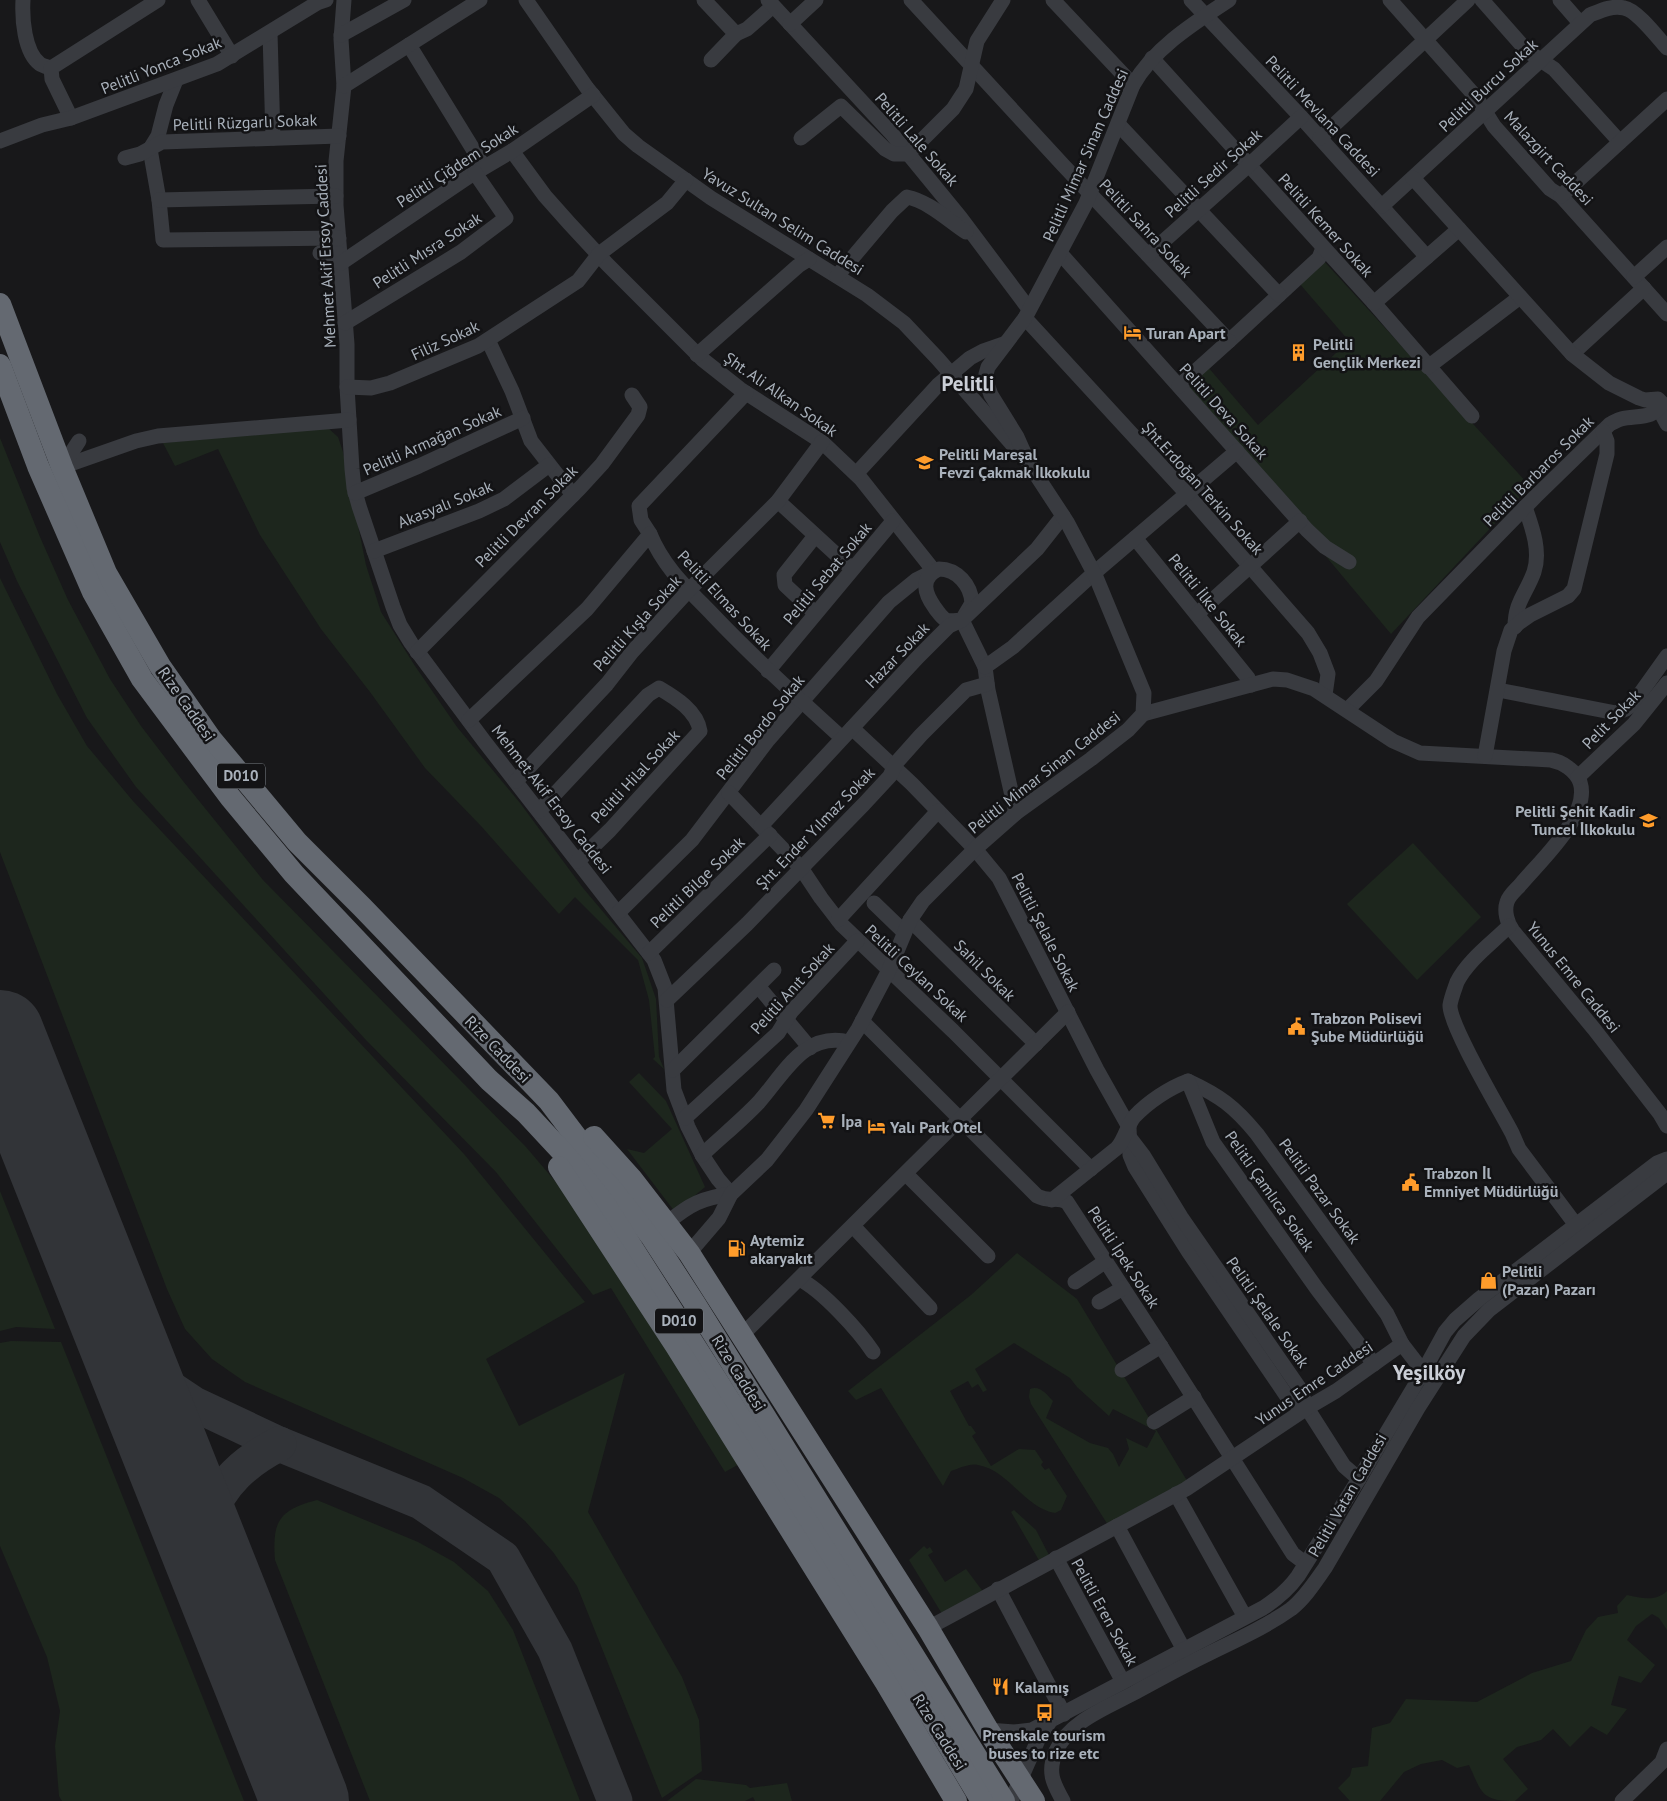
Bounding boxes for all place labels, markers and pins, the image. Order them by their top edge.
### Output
hotel icon: Turan Apart [1122,323,1142,343]
place label: Turan Apart [1146,323,1226,343]
place label: Pelitli Gençlik Merkezi [1313,334,1421,372]
building icon: Pelitli Gençlik Merkezi [1289,343,1309,363]
place label: Pelitli Mareşal Fevzi Çakmak İlkokulu [939,444,1090,482]
school or university icon: Pelitli Mareşal Fevzi Çakmak İlkokulu [915,453,935,473]
place label: Pelitli Şehit Kadir Tuncel İlkokulu [1515,801,1635,839]
school or university icon: Pelitli Şehit Kadir Tuncel İlkokulu [1639,810,1659,830]
place label: Trabzon Polisevi Şube Müdürlüğü [1311,1008,1424,1046]
public building icon: Trabzon Polisevi Şube Müdürlüğü [1287,1017,1307,1037]
supermarket icon: İpa [817,1111,837,1131]
place label: İpa [841,1111,862,1131]
hotel icon: Yalı Park Otel [866,1117,886,1137]
place label: Yalı Park Otel [889,1117,982,1137]
place label: Trabzon İl Emniyet Müdürlüğü [1424,1163,1558,1201]
public building icon: Trabzon İl Emniyet Müdürlüğü [1400,1172,1420,1192]
place label: Aytemiz akaryakıt [750,1230,813,1268]
fuel station icon: Aytemiz akaryakıt [726,1239,746,1259]
place label: Pelitli (Pazar) Pazarı [1502,1261,1596,1299]
shop icon: Pelitli (Pazar) Pazarı [1478,1270,1498,1290]
restaurant icon: Kalamış [991,1677,1011,1697]
place label: Kalamış [1015,1677,1069,1697]
bus stop icon: Prenskale tourism buses to rize etc [1034,1703,1054,1723]
place label: Prenskale tourism buses to rize etc [983,1725,1106,1763]

